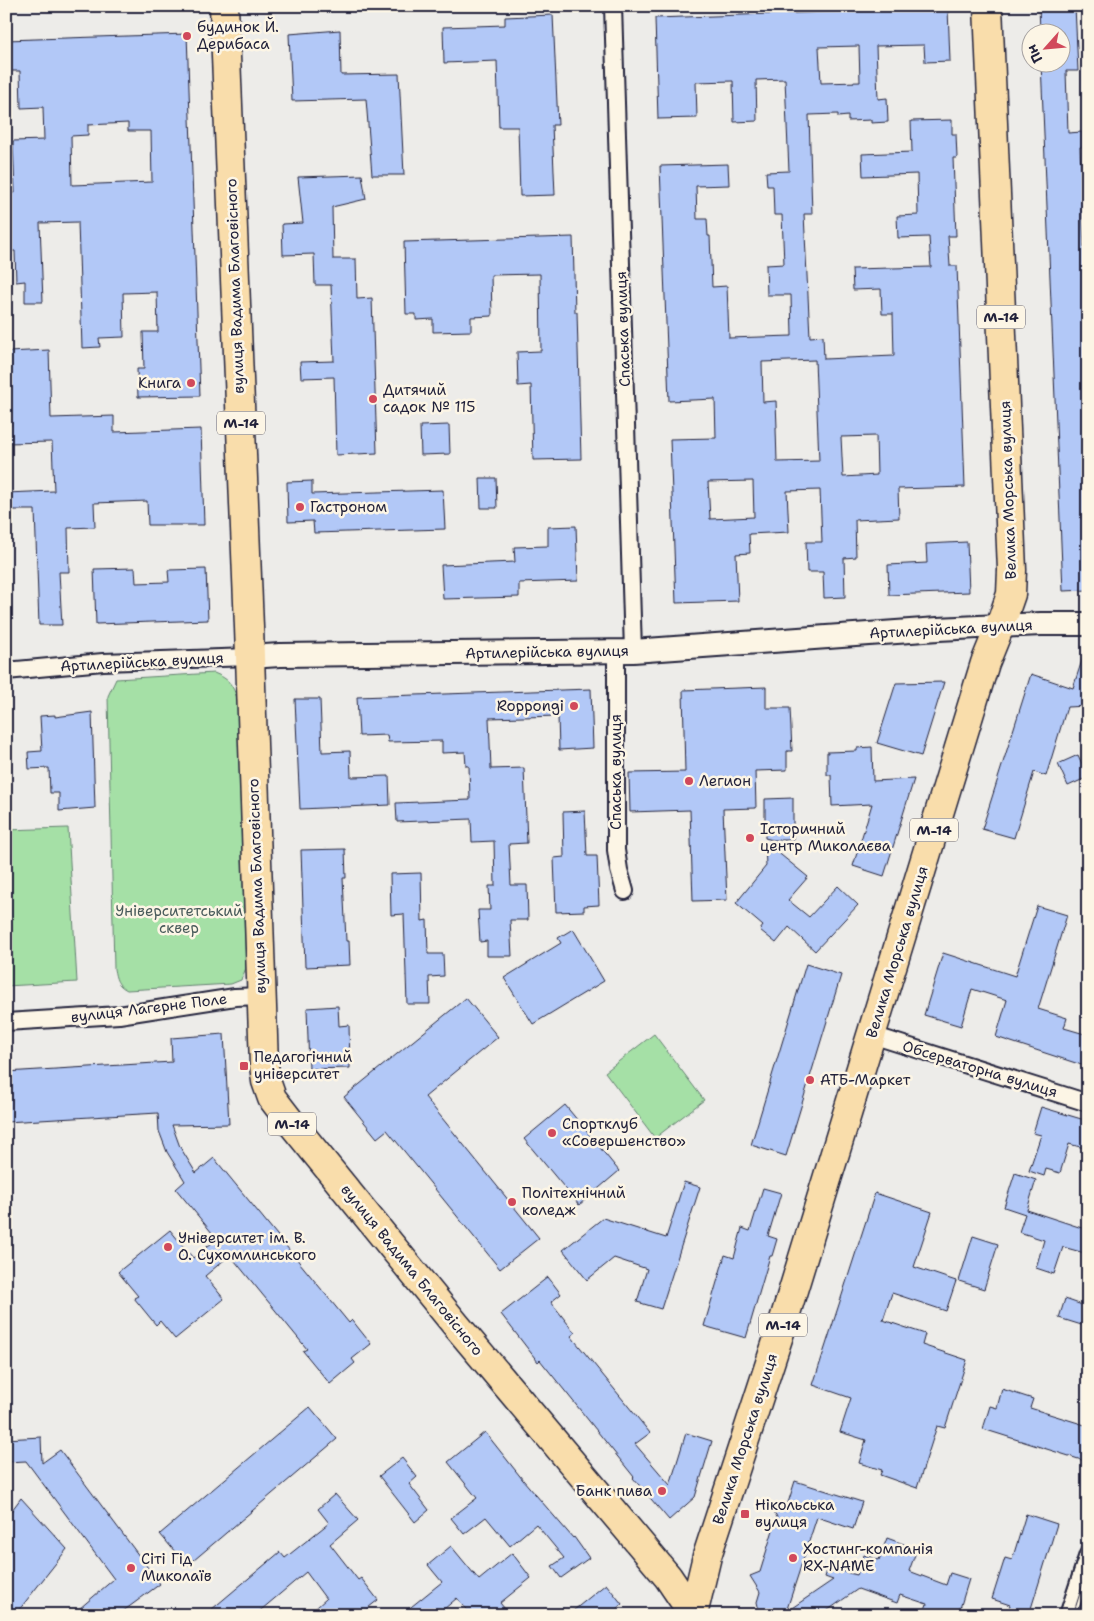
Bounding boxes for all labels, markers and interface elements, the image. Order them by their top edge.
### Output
place label: будинок Й. Дерибаса [197,16,279,54]
north arrow [1022,22,1072,72]
marker: будинок Й. Дерибаса [181,30,193,42]
text: Пн [1022,42,1047,66]
street label: вулиця Вадима Благовісного [221,178,249,394]
street label: Спаська вулиця [611,271,635,387]
road number: М-14 [977,306,1025,328]
place label: Книга [138,373,182,393]
marker: Книга [185,377,197,389]
place label: Дитячий садок № 115 [383,380,475,417]
marker: Дитячий садок № 115 [367,393,379,405]
street label: Велика Морська вулиця [995,400,1021,580]
road number: М-14 [217,412,265,434]
place label: Гастроном [310,497,387,517]
marker: Гастроном [294,501,306,513]
street label: Артилерійська вулиця [869,615,1033,643]
street label: Артилерійська вулиця [465,641,629,663]
street label: Артилерійська вулиця [60,648,224,676]
place label: Roppongi [497,696,564,716]
marker: Roppongi [568,700,580,712]
street label: Спаська вулиця [606,714,626,830]
place label: Легион [699,771,751,791]
marker: Легион [683,775,695,787]
street label: вулиця Вадима Благовісного [243,778,271,994]
road number: М-14 [910,818,958,842]
place label: Історичний центр Миколаєва [760,819,892,856]
marker: Історичний центр Миколаєва [744,832,756,844]
street label: Велика Морська вулиця [861,864,933,1040]
park label: Університетський сквер [115,901,243,938]
street label: вулиця Лагерне Поле [70,988,228,1028]
street label: Обсерваторна вулиця [900,1036,1060,1102]
place label: Педагогічний університет [254,1047,352,1084]
marker: Педагогічний університет [238,1060,250,1072]
place label: АТБ-Маркет [820,1070,911,1090]
marker: АТБ-Маркет [804,1074,816,1086]
road number: М-14 [268,1112,316,1136]
place label: Спортклуб «Совершенство» [562,1114,686,1151]
marker: Спортклуб «Совершенство» [546,1127,558,1139]
street label: вулиця Вадима Благовісного [336,1180,488,1360]
place label: Політехнічний коледж [522,1183,626,1220]
marker: Політехнічний коледж [506,1196,518,1208]
place label: Університет ім. В. О. Сухомлинського [178,1228,316,1265]
marker: Університет ім. В. О. Сухомлинського [162,1241,174,1253]
road number: М-14 [759,1314,807,1336]
street label: Велика Морська вулиця [708,1351,782,1527]
place label: Банк пива [576,1481,653,1501]
marker: Банк пива [656,1485,668,1497]
place label: Нікольська вулиця [755,1495,835,1532]
marker: Нікольська вулиця [739,1508,751,1520]
place label: Хостинг-компанія RX-NAME [803,1539,933,1576]
place label: Сіті Гід Миколаїв [141,1549,212,1586]
marker: Хостинг-компанія RX-NAME [787,1552,799,1564]
marker: Сіті Гід Миколаїв [125,1562,137,1574]

